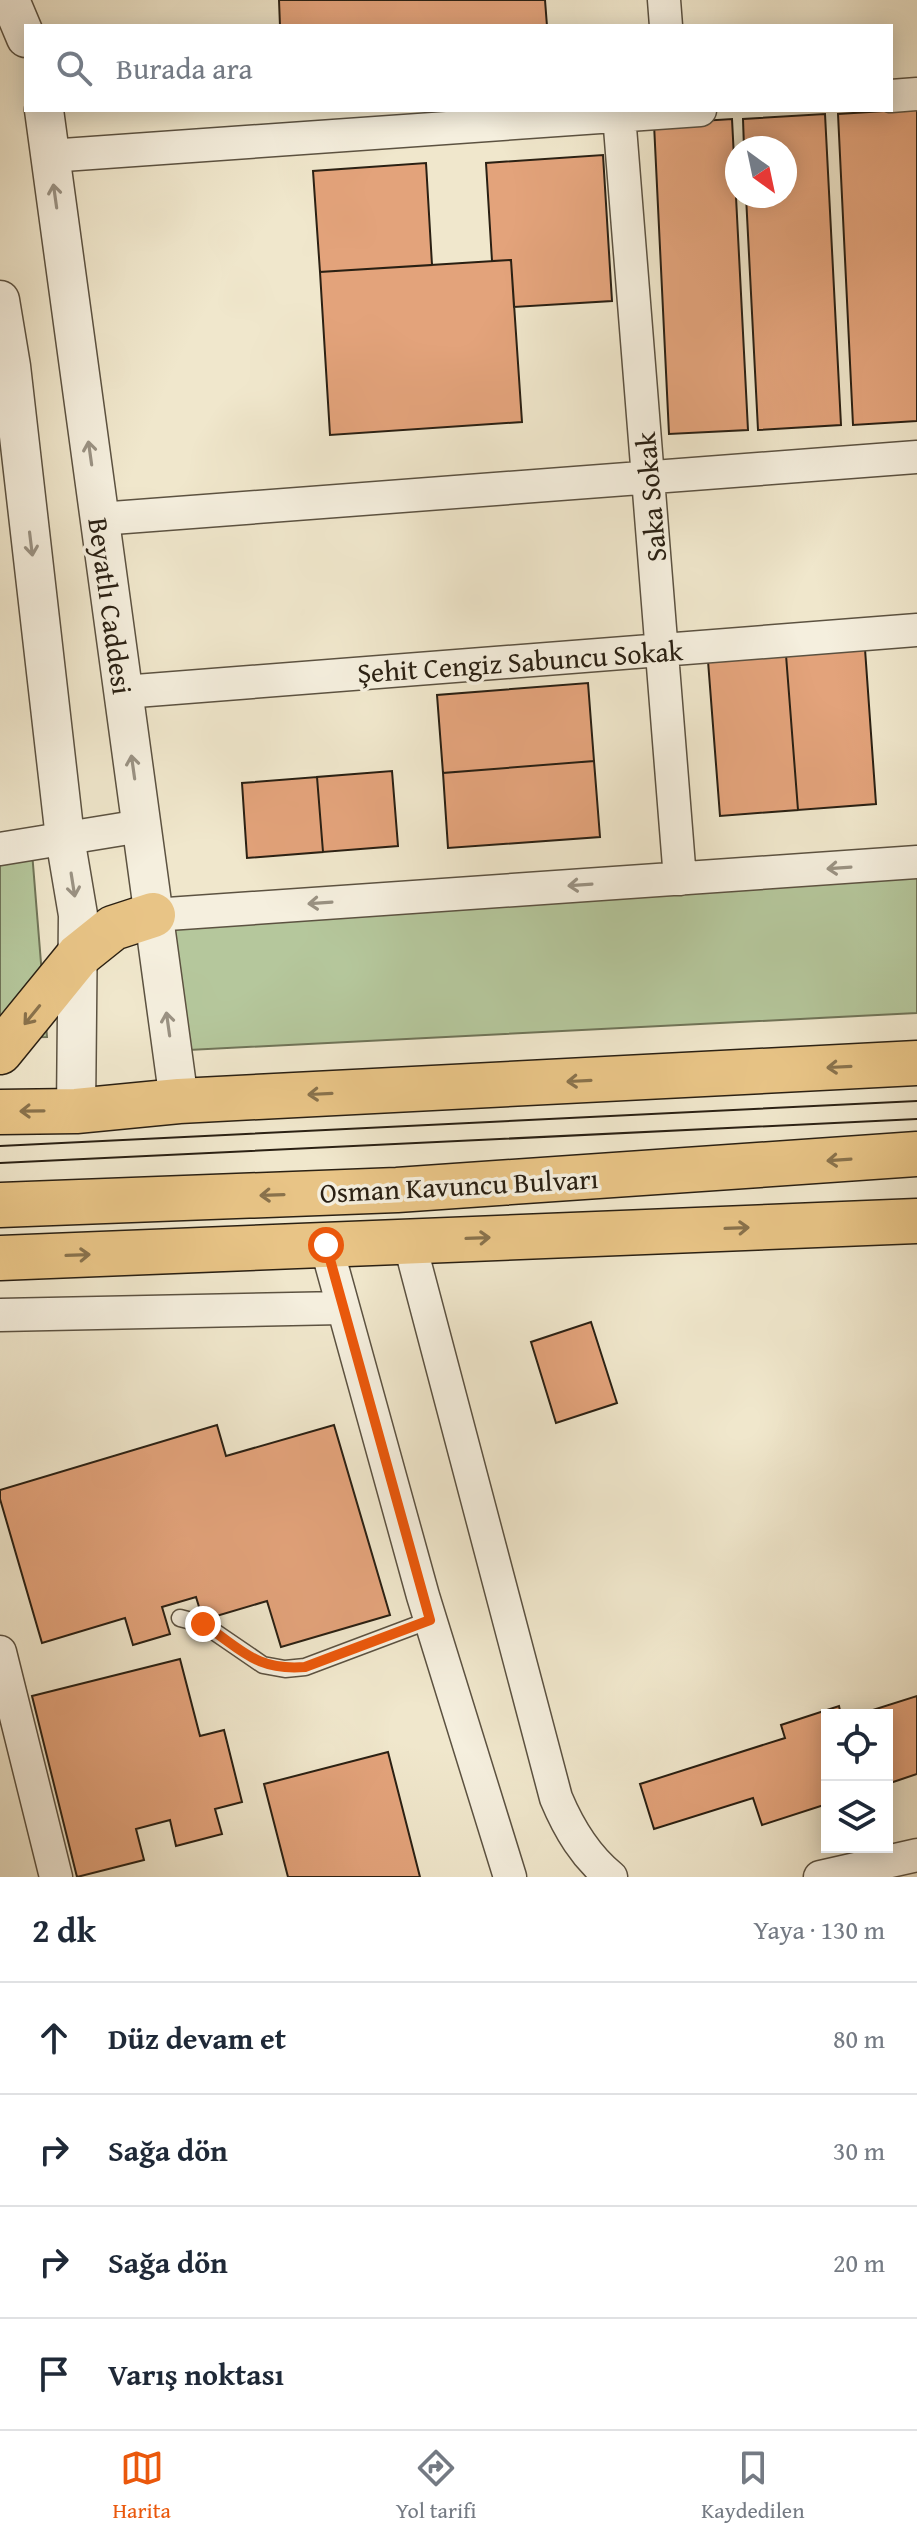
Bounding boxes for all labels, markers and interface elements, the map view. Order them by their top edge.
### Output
search box [24,24,893,112]
icon: search [52,46,96,90]
text: Burada ara [116,46,253,90]
north arrow [725,136,797,208]
one-way arrow [47,184,62,209]
street label: Saka Sokak [624,430,676,564]
one-way arrow [82,441,97,467]
street label: Beyatlı Caddesi [78,515,144,697]
one-way arrow [24,530,39,557]
street label: Şehit Cengiz Sabuncu Sokak [356,629,685,693]
one-way arrow [125,754,140,780]
one-way arrow [826,861,853,876]
one-way arrow [66,872,81,897]
one-way arrow [567,878,594,893]
one-way arrow [307,896,334,911]
one-way arrow [23,1004,40,1025]
one-way arrow [160,1012,175,1037]
one-way arrow [826,1060,853,1075]
one-way arrow [566,1073,593,1088]
one-way arrow [307,1087,334,1102]
one-way arrow [19,1104,46,1119]
one-way arrow [826,1153,853,1168]
street label: Osman Kavuncu Bulvarı [319,1157,599,1213]
one-way arrow [259,1188,286,1203]
one-way arrow [723,1220,750,1235]
route start [308,1227,344,1263]
one-way arrow [464,1231,491,1246]
one-way arrow [64,1247,91,1262]
route end [185,1606,221,1642]
map controls [821,1709,893,1853]
button: locate [821,1709,893,1781]
button: layers [821,1781,893,1853]
text: 2 dk [32,1905,96,1954]
text: Yaya · 130 m [754,1910,885,1949]
icon: ahead [32,2016,76,2060]
text: Düz devam et [108,2016,286,2060]
text: 80 m [833,2019,885,2058]
icon: right [32,2128,76,2172]
text: Sağa dön [108,2128,228,2172]
text: 30 m [833,2131,885,2170]
icon: right [32,2240,76,2284]
text: Sağa dön [108,2240,228,2284]
text: 20 m [833,2243,885,2282]
icon: arrive [32,2352,76,2396]
text: Varış noktası [108,2352,284,2396]
tab: Harita [112,2446,171,2526]
tab: Yol tarifi [396,2446,476,2526]
tab: Kaydedilen [701,2446,805,2526]

